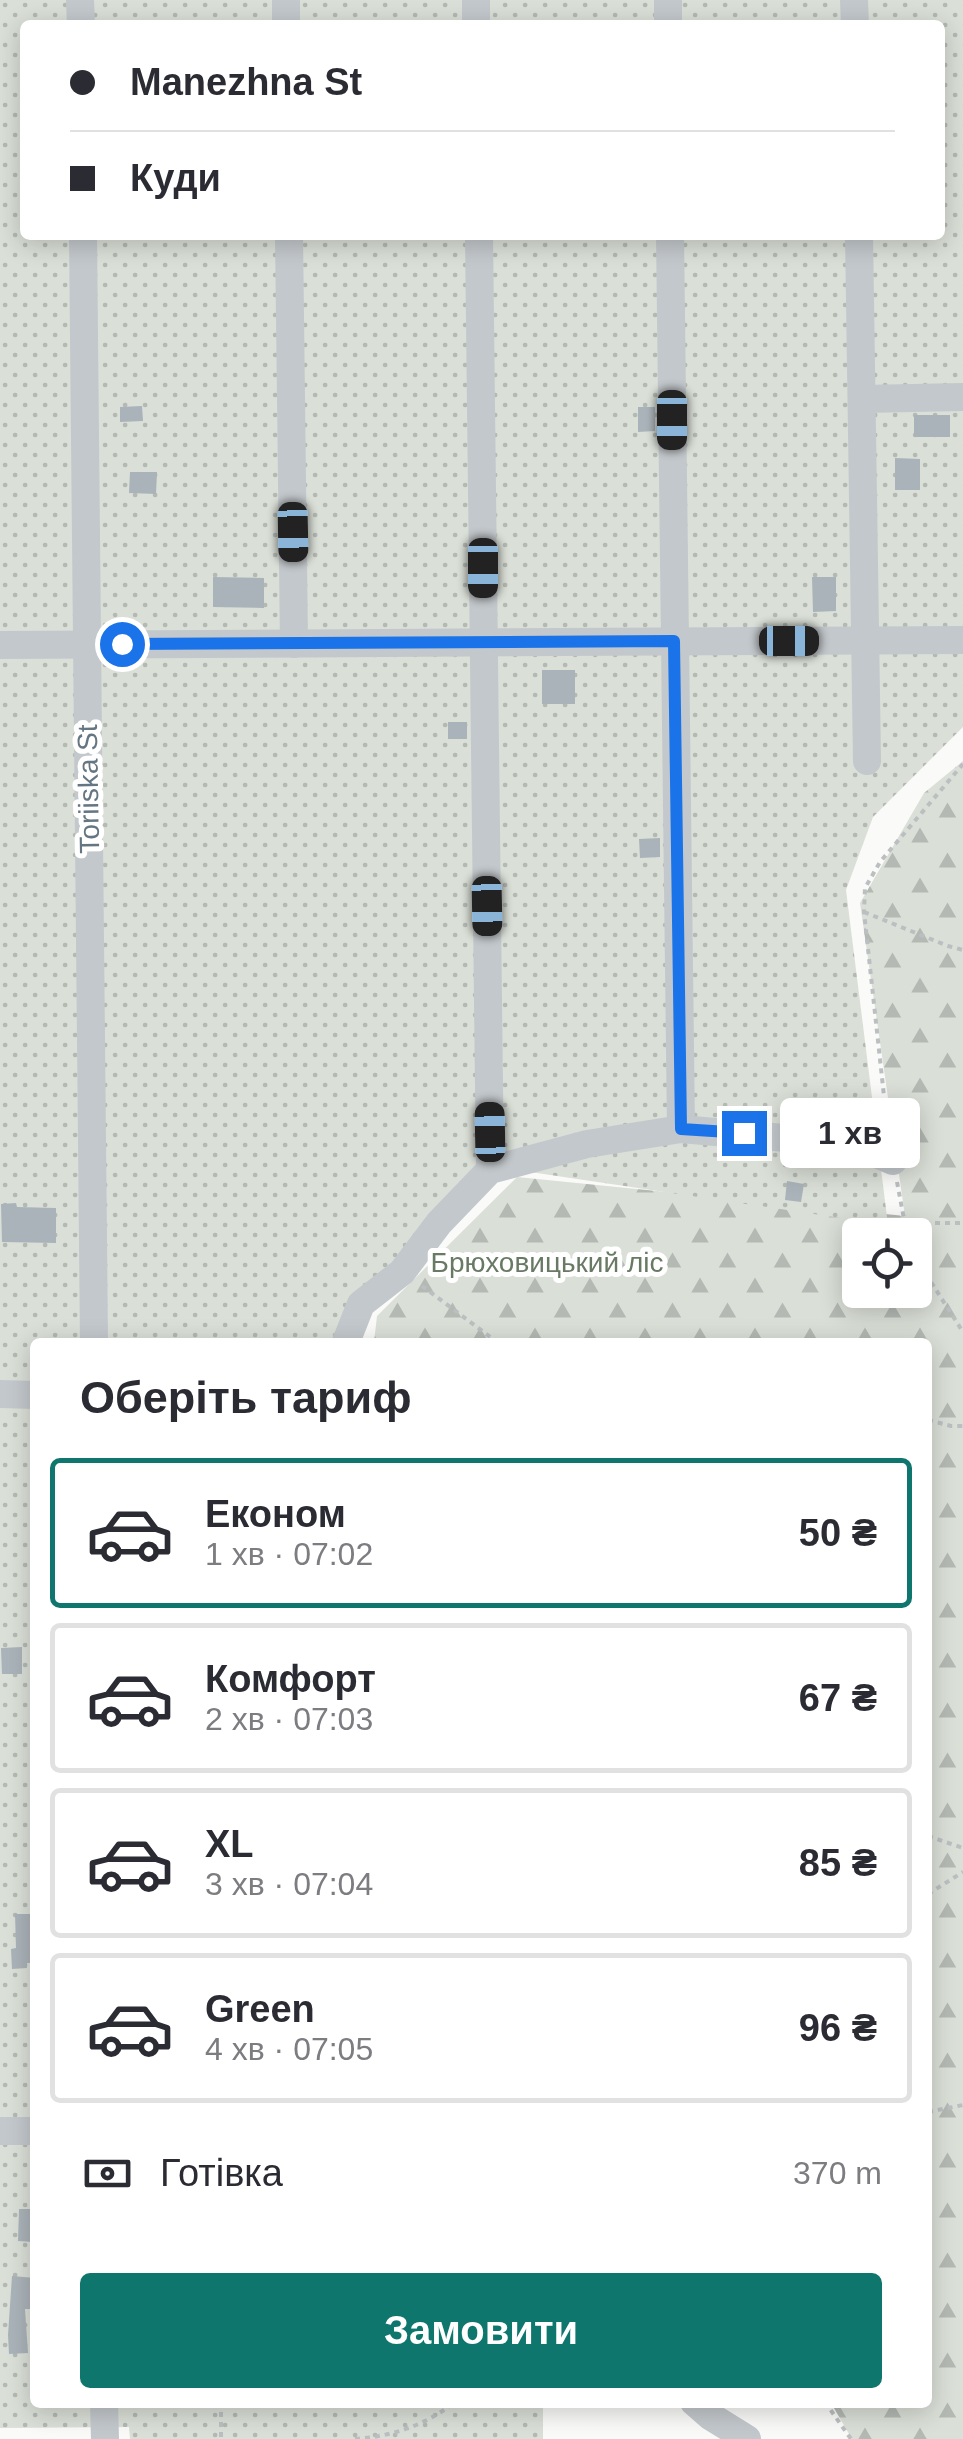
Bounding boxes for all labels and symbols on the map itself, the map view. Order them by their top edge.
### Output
car [657,390,687,450]
car [277,502,309,562]
car [468,538,498,598]
route start [100,622,145,667]
car [759,626,819,656]
street label: Toriiska St [72,724,105,854]
car [471,876,503,936]
callout: 1 хв [779,1098,919,1168]
car [474,1102,506,1162]
route end [722,1111,767,1156]
park label: Брюховицький ліс [431,1247,663,1278]

